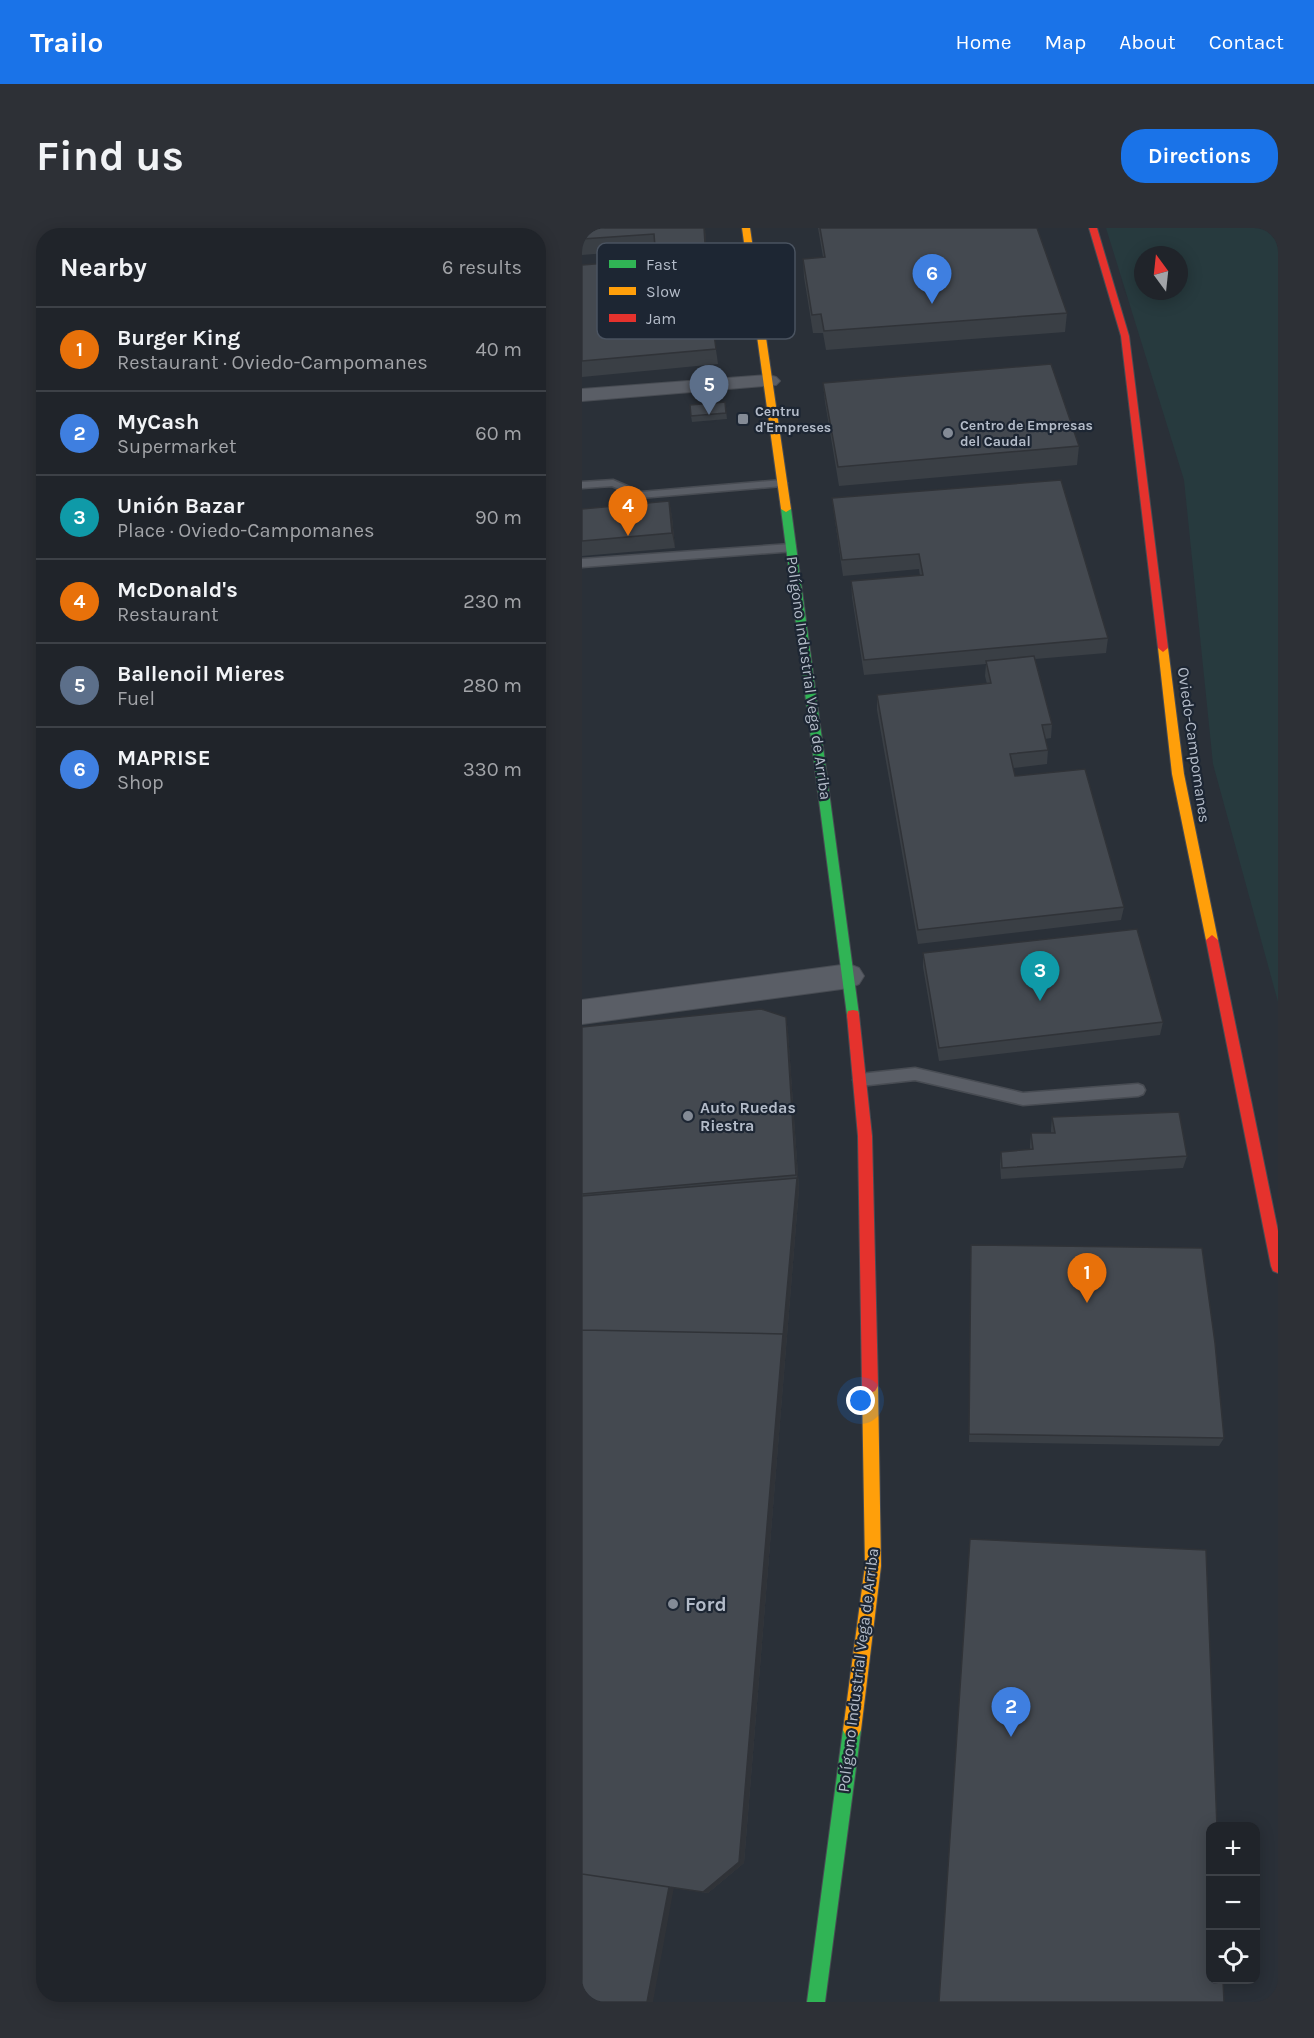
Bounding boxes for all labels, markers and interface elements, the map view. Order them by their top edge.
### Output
text: Trailo [30,26,103,59]
text: Home [956,30,1012,54]
text: Map [1045,30,1086,54]
text: About [1119,30,1176,54]
text: Contact [1209,30,1284,54]
button: Directions [1121,129,1278,183]
text: Find us [36,131,184,181]
legend [597,243,795,339]
north arrow [1134,246,1188,300]
text: Nearby [60,252,147,283]
pin: 6 [912,254,952,304]
text: Fast [646,255,677,274]
text: 6 results [442,256,522,279]
text: Slow [646,282,681,301]
text: Jam [646,309,676,328]
text: Burger King [117,325,240,351]
text: 1 [76,338,83,361]
text: 40 m [476,338,522,361]
text: Restaurant · Oviedo-Campomanes [117,351,428,374]
pin: 5 [690,366,728,415]
place label: Centru d'Empreses [755,403,831,436]
text: MyCash [117,409,199,435]
marker: Centru d'Empreses [736,412,750,426]
place label: Centro de Empresas del Caudal [960,417,1093,450]
text: 2 [73,422,86,445]
text: 60 m [475,422,522,445]
marker: Centro de Empresas del Caudal [941,426,955,440]
text: Supermarket [117,435,236,458]
pin: 4 [608,486,648,536]
text: Unión Bazar [117,493,244,519]
text: 3 [73,506,86,529]
text: 90 m [475,506,522,529]
text: Place · Oviedo-Campomanes [117,519,374,542]
street label: Polígono Industrial Vega de Arriba [782,555,836,801]
text: McDonald's [117,577,238,603]
text: 4 [74,590,85,613]
text: 230 m [463,590,522,613]
text: Restaurant [117,603,219,626]
text: Ballenoil Mieres [117,661,285,687]
street label: Oviedo-Campomanes [1174,666,1214,824]
text: 5 [74,674,85,697]
text: 280 m [463,674,522,697]
text: Fuel [117,687,155,710]
text: MAPRISE [117,745,211,771]
text: 6 [73,758,86,781]
text: 330 m [463,758,522,781]
text: Shop [117,771,164,794]
pin: 3 [1020,952,1060,1001]
place label: Auto Ruedas Riestra [700,1098,796,1135]
marker: Auto Ruedas Riestra [681,1109,695,1123]
pin: 1 [1068,1254,1106,1303]
your location [846,1386,875,1415]
street label: Polígono Industrial Vega de Arriba [834,1547,882,1793]
place label: Ford [685,1593,727,1616]
marker: Ford [666,1597,680,1611]
pin: 2 [992,1688,1030,1737]
map controls [1206,1822,1260,1984]
button: + [1206,1822,1260,1876]
button: − [1206,1876,1260,1930]
button: locate [1206,1930,1260,1984]

